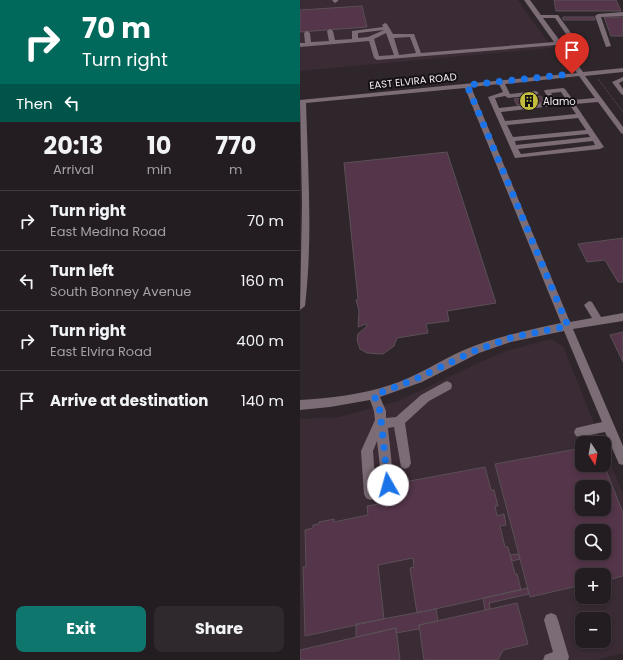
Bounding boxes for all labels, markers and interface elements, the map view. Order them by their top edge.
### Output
text: 70 m [82,9,151,48]
icon: right [16,16,68,68]
pin [555,33,589,74]
icon: arrive [561,39,583,61]
text: Turn right [82,47,168,72]
street label: EAST ELVIRA ROAD [369,69,457,93]
building icon: Alamo [518,90,540,112]
icon: left [61,92,83,114]
text: Then [16,93,53,114]
place label: Alamo [543,94,576,109]
text: 20:13 [44,129,103,162]
text: 10 [147,129,172,162]
text: 770 [215,129,256,162]
text: Arrival [53,160,94,179]
text: min [147,160,172,179]
text: m [229,160,243,179]
text: Turn right [50,200,126,221]
icon: right [16,210,38,232]
text: 70 m [247,210,284,231]
text: East Medina Road [50,222,166,241]
text: Turn left [50,260,114,281]
icon: left [16,270,38,292]
text: 160 m [241,270,284,291]
text: South Bonney Avenue [50,282,191,301]
text: Turn right [50,320,126,341]
icon: right [16,330,38,352]
text: 400 m [236,330,284,351]
text: East Elvira Road [50,342,152,361]
icon: arrive [16,390,38,412]
text: Arrive at destination [50,390,208,411]
text: 140 m [241,390,284,411]
north arrow [575,436,611,472]
map controls [575,436,611,648]
position arrow [367,464,409,506]
button: sound [575,480,611,516]
button: search [575,524,611,560]
button: + [575,568,611,604]
button: Exit [16,606,146,652]
button: Share [154,606,284,652]
button: − [575,612,611,648]

